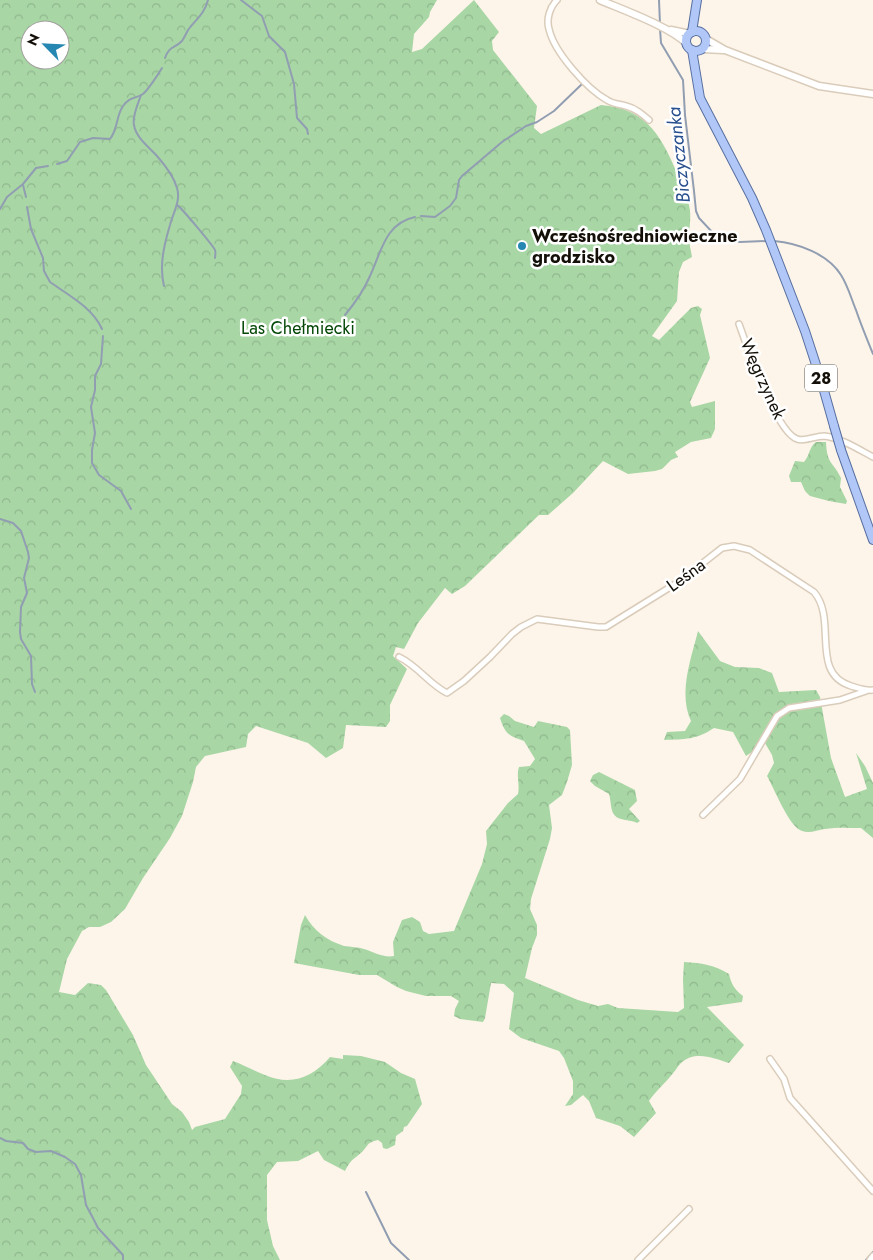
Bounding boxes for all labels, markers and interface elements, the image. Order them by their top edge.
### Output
north arrow [20,20,70,70]
text: N [22,31,45,49]
water label: Biczyczanka [660,105,697,204]
place label: Wcześnośredniowieczne grodzisko [532,223,738,270]
marker: Wcześnośredniowieczne grodzisko [516,240,528,252]
park label: Las Chełmiecki [241,315,355,341]
street label: Węgrzynek [734,335,792,424]
road number: 28 [805,364,837,392]
street label: Leśna [661,552,711,598]

